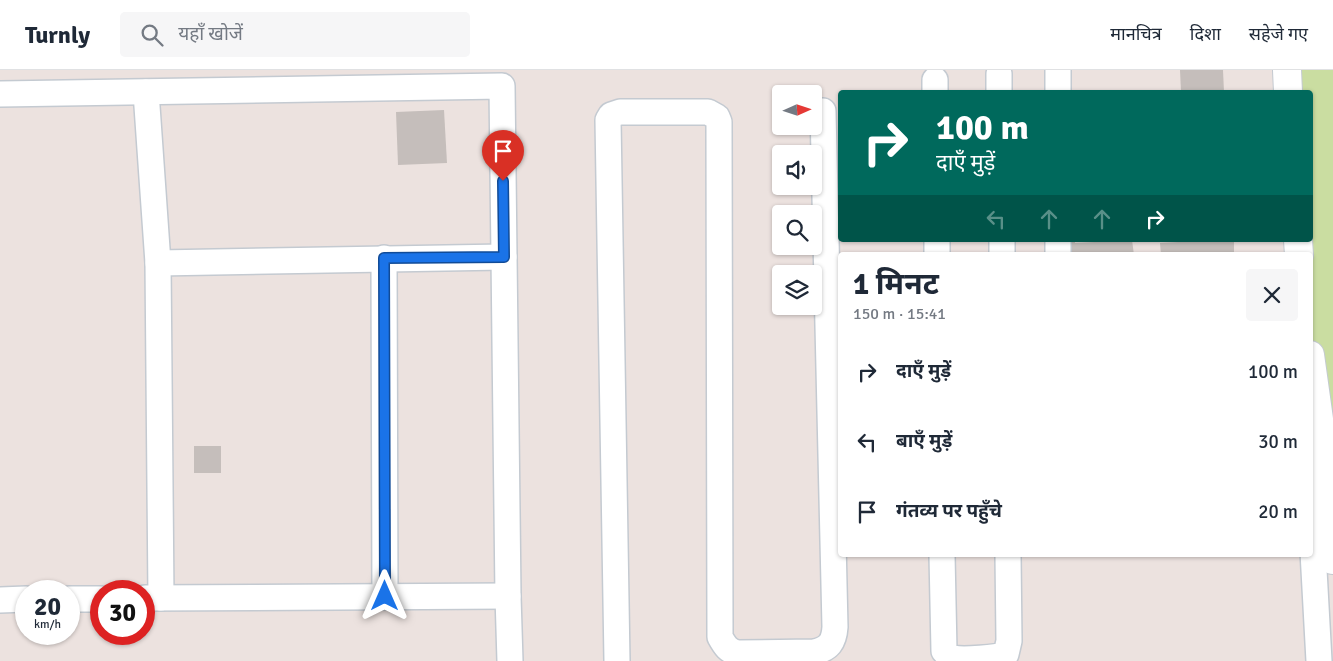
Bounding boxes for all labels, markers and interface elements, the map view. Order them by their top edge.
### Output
search box [120,12,470,57]
text: Turnly [25,20,90,50]
icon: search [138,21,166,49]
text: यहाँ खोजें [178,22,243,46]
text: मानचित्र [1110,23,1162,45]
text: दिशा [1190,23,1221,45]
text: सहेजे गए [1249,23,1308,45]
north arrow [772,85,822,135]
map controls [772,85,822,315]
text: 100 m [936,106,1029,149]
icon: right [853,110,918,175]
pin [482,130,524,181]
icon: arrive [489,137,517,165]
button: sound [772,145,822,195]
text: दाएँ मुड़ें [936,149,995,176]
button: search [772,205,822,255]
icon: left [982,205,1010,233]
icon: ahead [1035,205,1063,233]
icon: ahead [1088,205,1116,233]
icon: right [1141,205,1169,233]
button: layers [772,265,822,315]
text: 1 मिनट [853,266,939,303]
button: close [1246,269,1298,321]
text: 150 m · 15:41 [853,304,946,324]
icon: right [853,358,881,386]
text: दाएँ मुड़ें [896,359,951,383]
text: 100 m [1248,360,1298,384]
icon: left [853,428,881,456]
text: बाएँ मुड़ें [896,429,952,453]
text: 30 m [1258,430,1298,454]
icon: arrive [853,498,881,526]
text: गंतव्य पर पहुँचे [896,499,1002,523]
text: 20 m [1258,500,1298,524]
position arrow [358,569,410,621]
speed limit sign: 30 [90,580,155,645]
text: 20 [34,591,61,622]
text: km/h [34,617,61,632]

